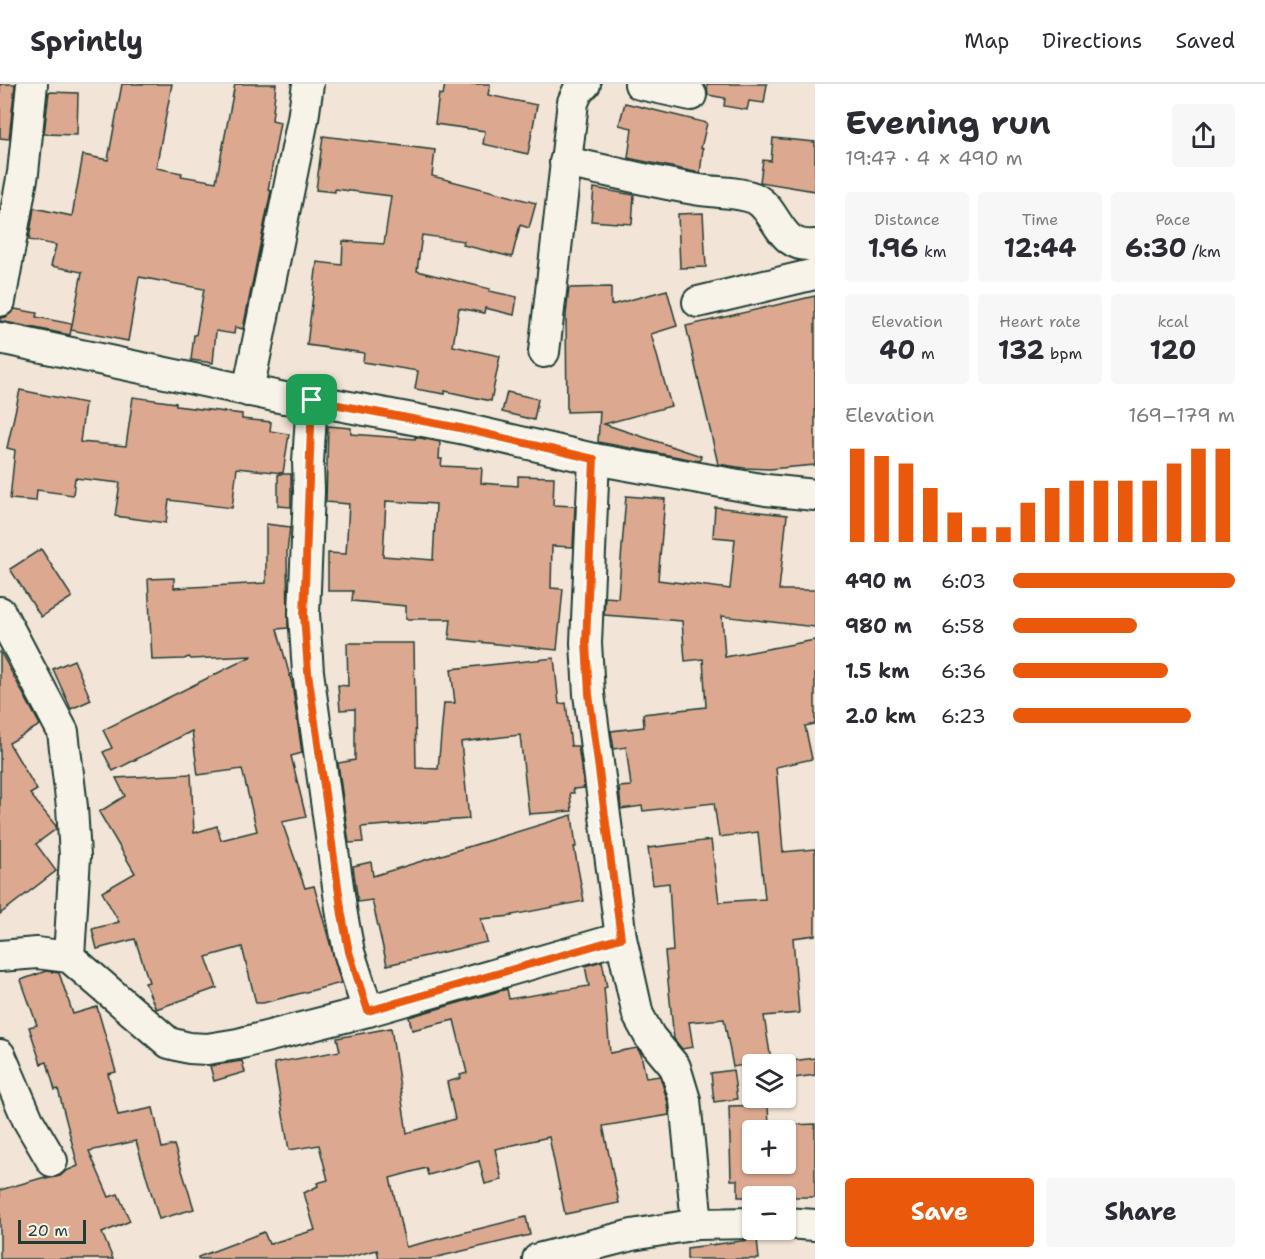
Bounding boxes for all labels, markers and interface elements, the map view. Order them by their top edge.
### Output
text: Sprintly [30,22,143,60]
text: Map [964,27,1009,55]
text: Directions [1042,27,1142,55]
text: Saved [1175,27,1235,55]
text: Evening run [845,100,1051,145]
button: share [1172,104,1235,167]
text: 19:47 · 4 × 490 m [845,145,1023,171]
text: Distance [874,209,940,230]
text: Time [1022,209,1058,230]
text: Pace [1155,209,1191,230]
text: 1.96 [867,230,918,265]
text: 12:44 [1004,230,1077,265]
text: 6:30 [1125,230,1187,265]
text: km [918,241,947,262]
text: /km [1187,241,1221,262]
text: Elevation [871,311,943,332]
text: Heart rate [999,311,1081,332]
text: kcal [1157,311,1189,332]
text: 40 [879,332,916,367]
text: 132 [998,332,1045,367]
text: 120 [1150,332,1196,367]
text: m [916,343,935,364]
text: bpm [1045,343,1082,364]
pin [286,374,337,425]
icon: arrive [295,383,328,416]
text: Elevation [845,402,935,428]
text: 169–179 m [1128,402,1235,428]
text: 490 m [845,568,911,594]
text: 6:03 [941,568,986,594]
text: 980 m [845,613,912,639]
text: 6:58 [941,613,985,639]
text: 1.5 km [845,658,909,684]
text: 6:36 [941,658,986,684]
text: 2.0 km [845,703,916,729]
text: 6:23 [941,703,986,729]
map controls [742,1054,796,1240]
button: layers [742,1054,796,1108]
button: + [742,1120,796,1174]
button: Save [845,1178,1034,1247]
button: Share [1046,1178,1235,1247]
button: − [742,1186,796,1240]
scale bar [18,1217,86,1244]
text: 20 m [27,1220,68,1241]

